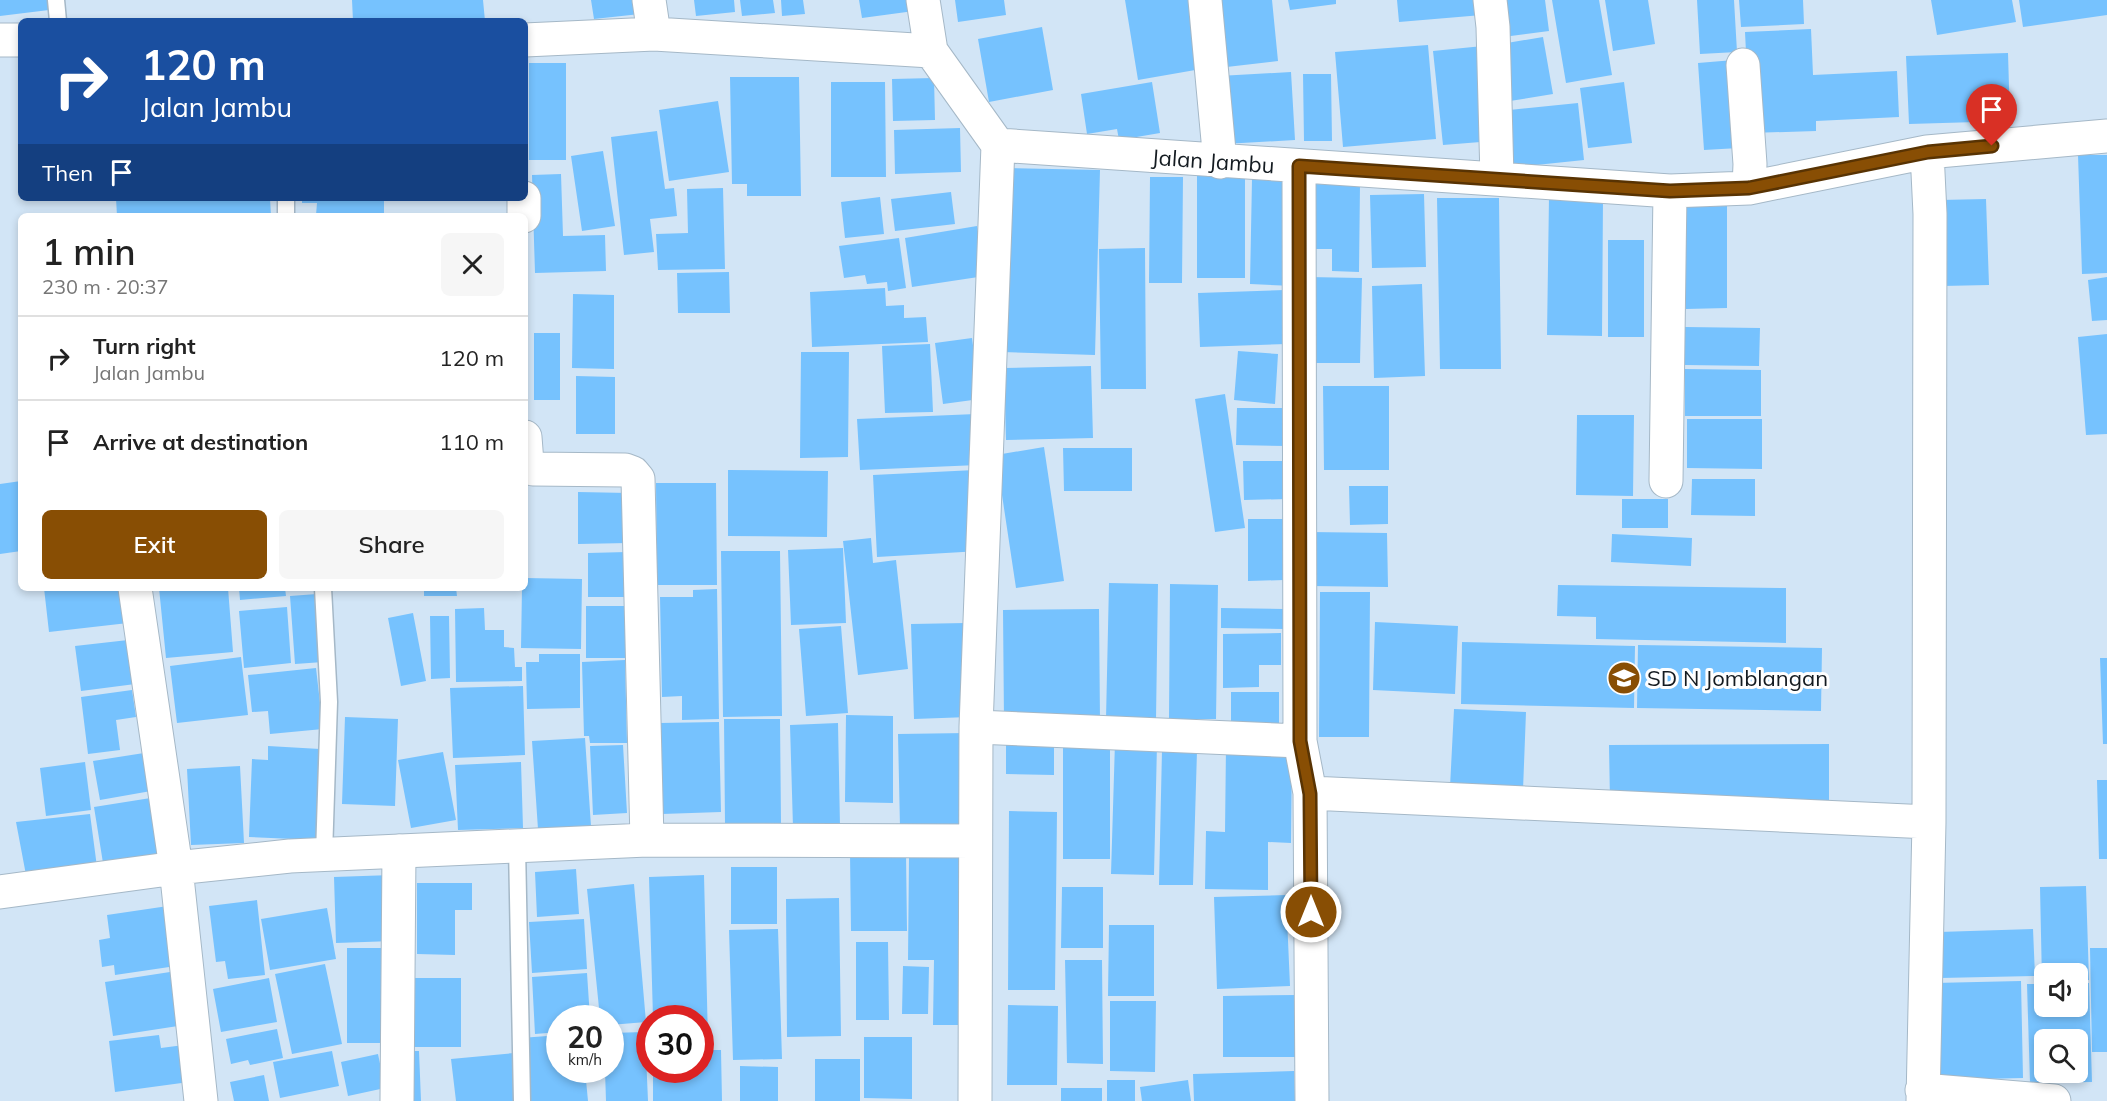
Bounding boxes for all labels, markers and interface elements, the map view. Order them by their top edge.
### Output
text: 120 m [141,38,266,91]
icon: right [42,42,120,120]
pin [1966,84,2017,146]
text: Jalan Jambu [141,90,292,124]
icon: arrive [1975,93,2008,126]
street label: Jalan Jambu [1151,143,1275,179]
icon: arrive [105,156,138,189]
text: Then [42,159,93,187]
text: 1 min [42,229,136,274]
button: close [441,233,504,296]
text: 230 m · 20:37 [42,274,168,299]
text: Turn right [93,332,196,360]
icon: right [42,342,75,375]
text: 120 m [439,344,504,372]
text: Jalan Jambu [93,360,205,385]
icon: arrive [42,426,75,459]
text: Arrive at destination [93,428,308,456]
text: 110 m [439,428,504,456]
button: Exit [42,510,267,579]
button: Share [279,510,504,579]
school or university icon: SD N Jomblangan [1606,660,1642,696]
place label: SD N Jomblangan [1647,664,1828,692]
position arrow [1279,880,1343,944]
map controls [2034,963,2088,1083]
button: sound [2034,963,2088,1017]
speed limit sign: 30 [636,1005,714,1083]
text: 20 [567,1018,603,1056]
button: search [2034,1029,2088,1083]
text: km/h [568,1050,602,1069]

